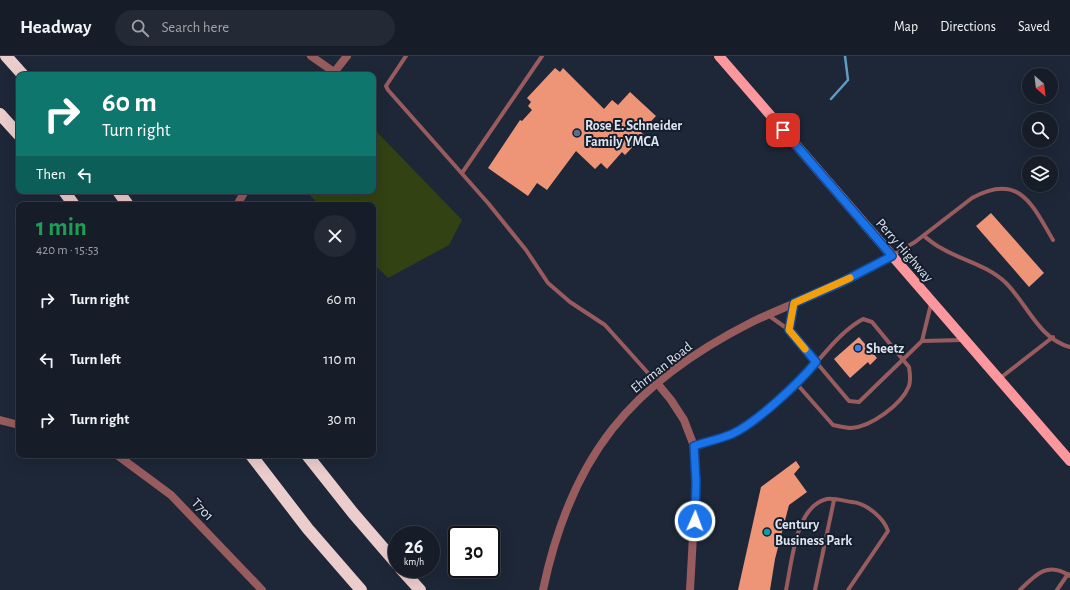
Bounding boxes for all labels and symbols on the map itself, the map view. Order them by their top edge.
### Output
north arrow [1022,68,1058,104]
pin [766,113,800,147]
place label: Rose E. Schneider Family YMCA [585,119,682,149]
marker: Rose E. Schneider Family YMCA [572,128,582,138]
street label: Perry Highway [873,216,935,285]
street label: Ehrman Road [628,340,695,396]
place label: Sheetz [866,342,904,356]
marker: Sheetz [853,343,863,353]
street label: T701 [189,496,216,524]
position arrow [674,500,716,542]
place label: Century Business Park [775,518,852,548]
speed limit sign: 30 [448,526,500,578]
marker: Century Business Park [762,527,772,537]

